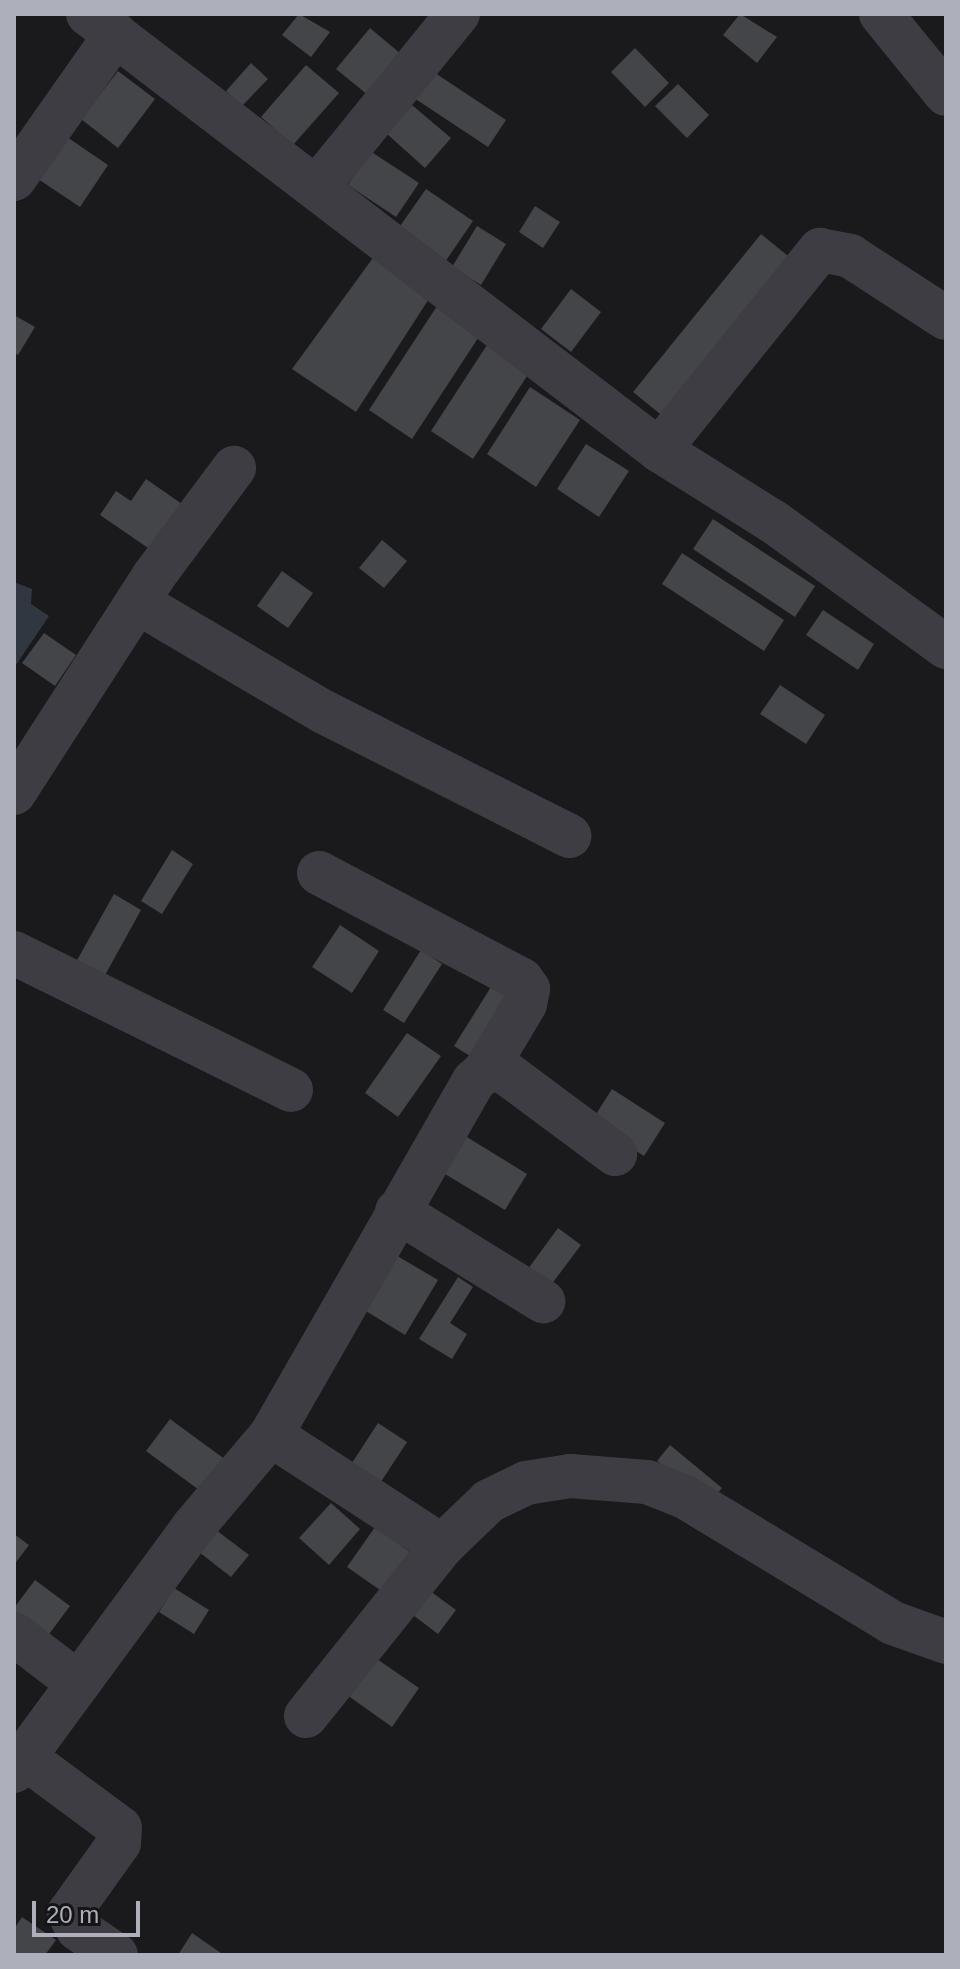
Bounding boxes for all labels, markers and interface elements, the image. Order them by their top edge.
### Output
scale bar [36,1885,144,1935]
text: 20 m [46,1901,99,1928]

